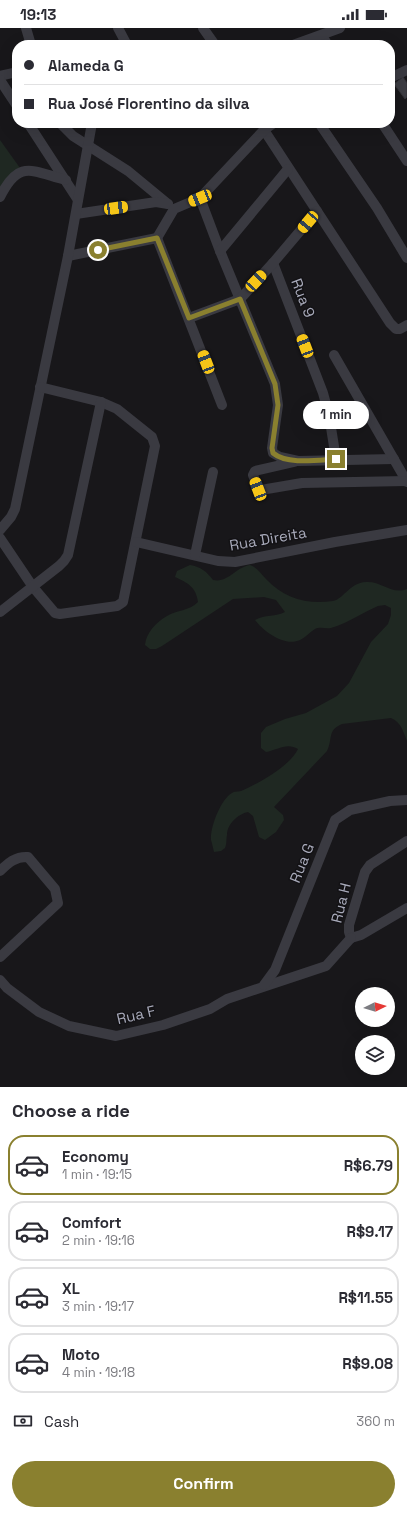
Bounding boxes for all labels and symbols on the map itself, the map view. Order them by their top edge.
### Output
car [187,188,213,208]
car [103,200,129,216]
car [296,209,320,235]
route start [89,241,107,259]
car [243,268,269,294]
street label: Rua 9 [287,276,320,320]
car [295,333,315,359]
car [196,349,216,375]
callout: 1 min [303,401,369,429]
route end [327,450,345,468]
car [248,476,268,502]
street label: Rua Direita [228,522,308,555]
street label: Rua G [285,840,318,885]
street label: Rua H [326,881,355,925]
north arrow [355,987,395,1027]
street label: Rua F [115,1001,157,1028]

